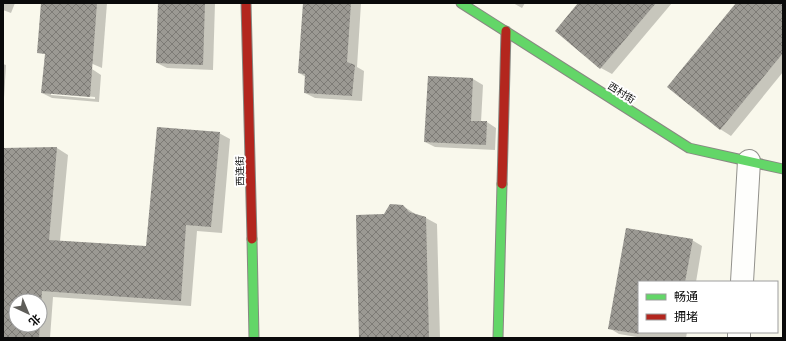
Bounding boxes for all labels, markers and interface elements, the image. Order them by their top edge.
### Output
street label: 西村街 [605,78,639,106]
street label: 西连街 [231,156,247,186]
legend [638,281,778,333]
text: 畅通 [674,287,698,304]
north arrow [8,293,48,333]
text: 拥堵 [674,307,698,324]
text: 北 [26,311,45,330]

